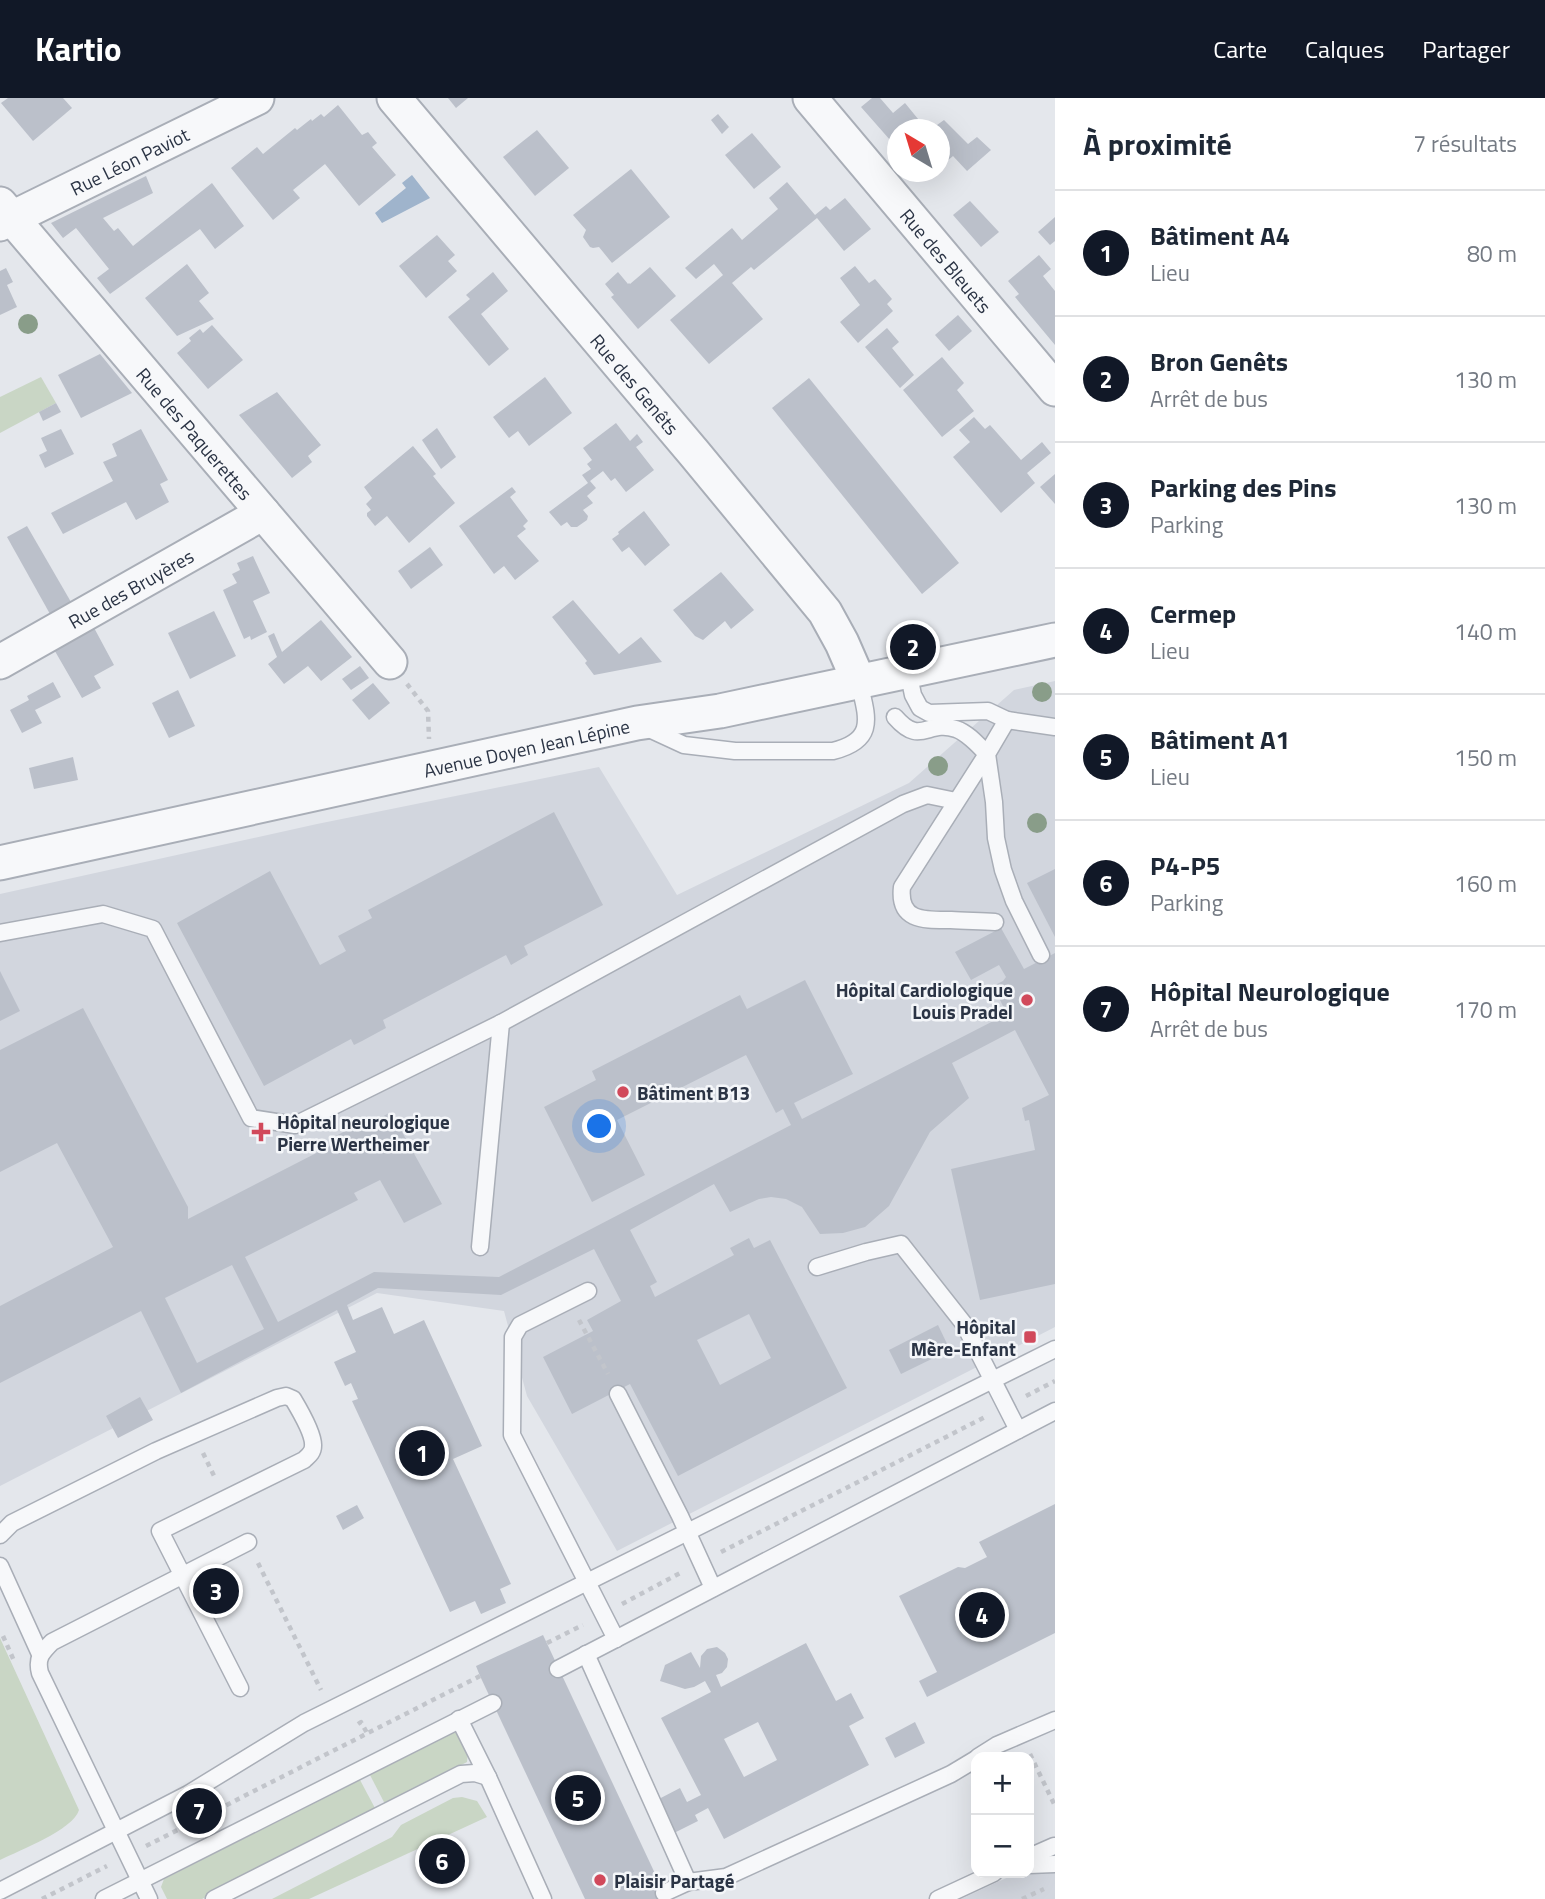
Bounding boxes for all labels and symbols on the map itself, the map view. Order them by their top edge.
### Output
street label: Rue Léon Paviot [65,119,194,202]
north arrow [887,119,950,182]
street label: Rue des Bleuets [894,201,999,319]
street label: Rue des Genêts [584,327,687,441]
street label: Rue des Paquerettes [130,360,260,506]
street label: Rue des Bruyères [62,541,199,635]
pin: 2 [890,621,936,673]
street label: Avenue Doyen Jean Lépine [421,711,632,784]
place label: Hôpital Cardiologique Louis Pradel [836,975,1013,1026]
marker: Hôpital Cardiologique Louis Pradel [1019,992,1035,1008]
place label: Bâtiment B13 [637,1078,750,1107]
marker: Bâtiment B13 [615,1084,631,1100]
place label: Hôpital neurologique Pierre Wertheimer [277,1107,450,1158]
your location [582,1109,616,1143]
marker: Hôpital neurologique Pierre Wertheimer [251,1122,271,1142]
place label: Hôpital Mère-Enfant [911,1312,1016,1363]
marker: Hôpital Mère-Enfant [1022,1329,1038,1345]
pin: 1 [399,1427,445,1479]
pin: 3 [193,1565,239,1617]
pin: 4 [959,1589,1005,1641]
pin: 5 [555,1772,601,1824]
pin: 7 [176,1785,222,1837]
pin: 6 [419,1835,465,1887]
place label: Plaisir Partagé [614,1866,735,1895]
marker: Plaisir Partagé [592,1872,608,1888]

